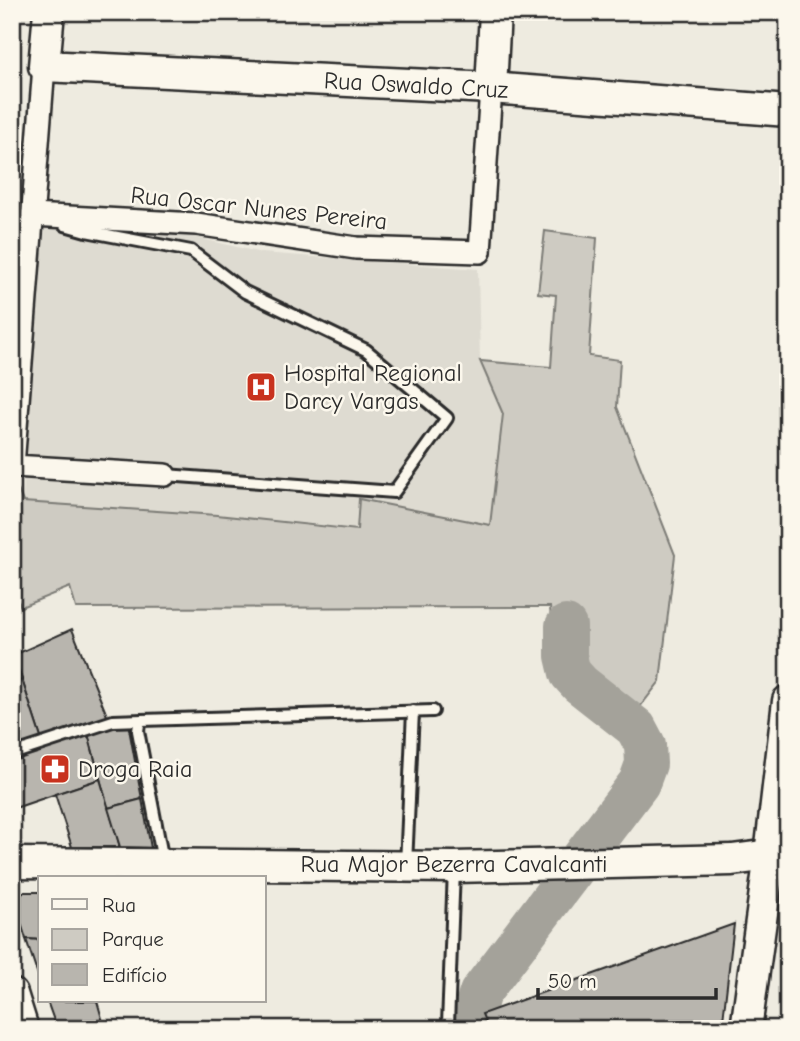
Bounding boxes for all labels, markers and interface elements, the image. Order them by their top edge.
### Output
street label: Rua Oswaldo Cruz [323,66,509,104]
street label: Rua Oscar Nunes Pereira [129,181,389,235]
place label: Hospital Regional Darcy Vargas [284,359,462,415]
hospital icon: Hospital Regional Darcy Vargas [244,370,278,404]
pharmacy icon: Droga Raia [38,752,72,786]
place label: Droga Raia [78,755,192,783]
street label: Rua Major Bezerra Cavalcanti [300,850,608,878]
legend [38,876,266,1002]
text: Rua [102,893,136,917]
text: Parque [102,927,164,951]
scale bar [538,957,716,1001]
text: Edifício [102,963,167,987]
text: 50 m [548,969,597,993]

